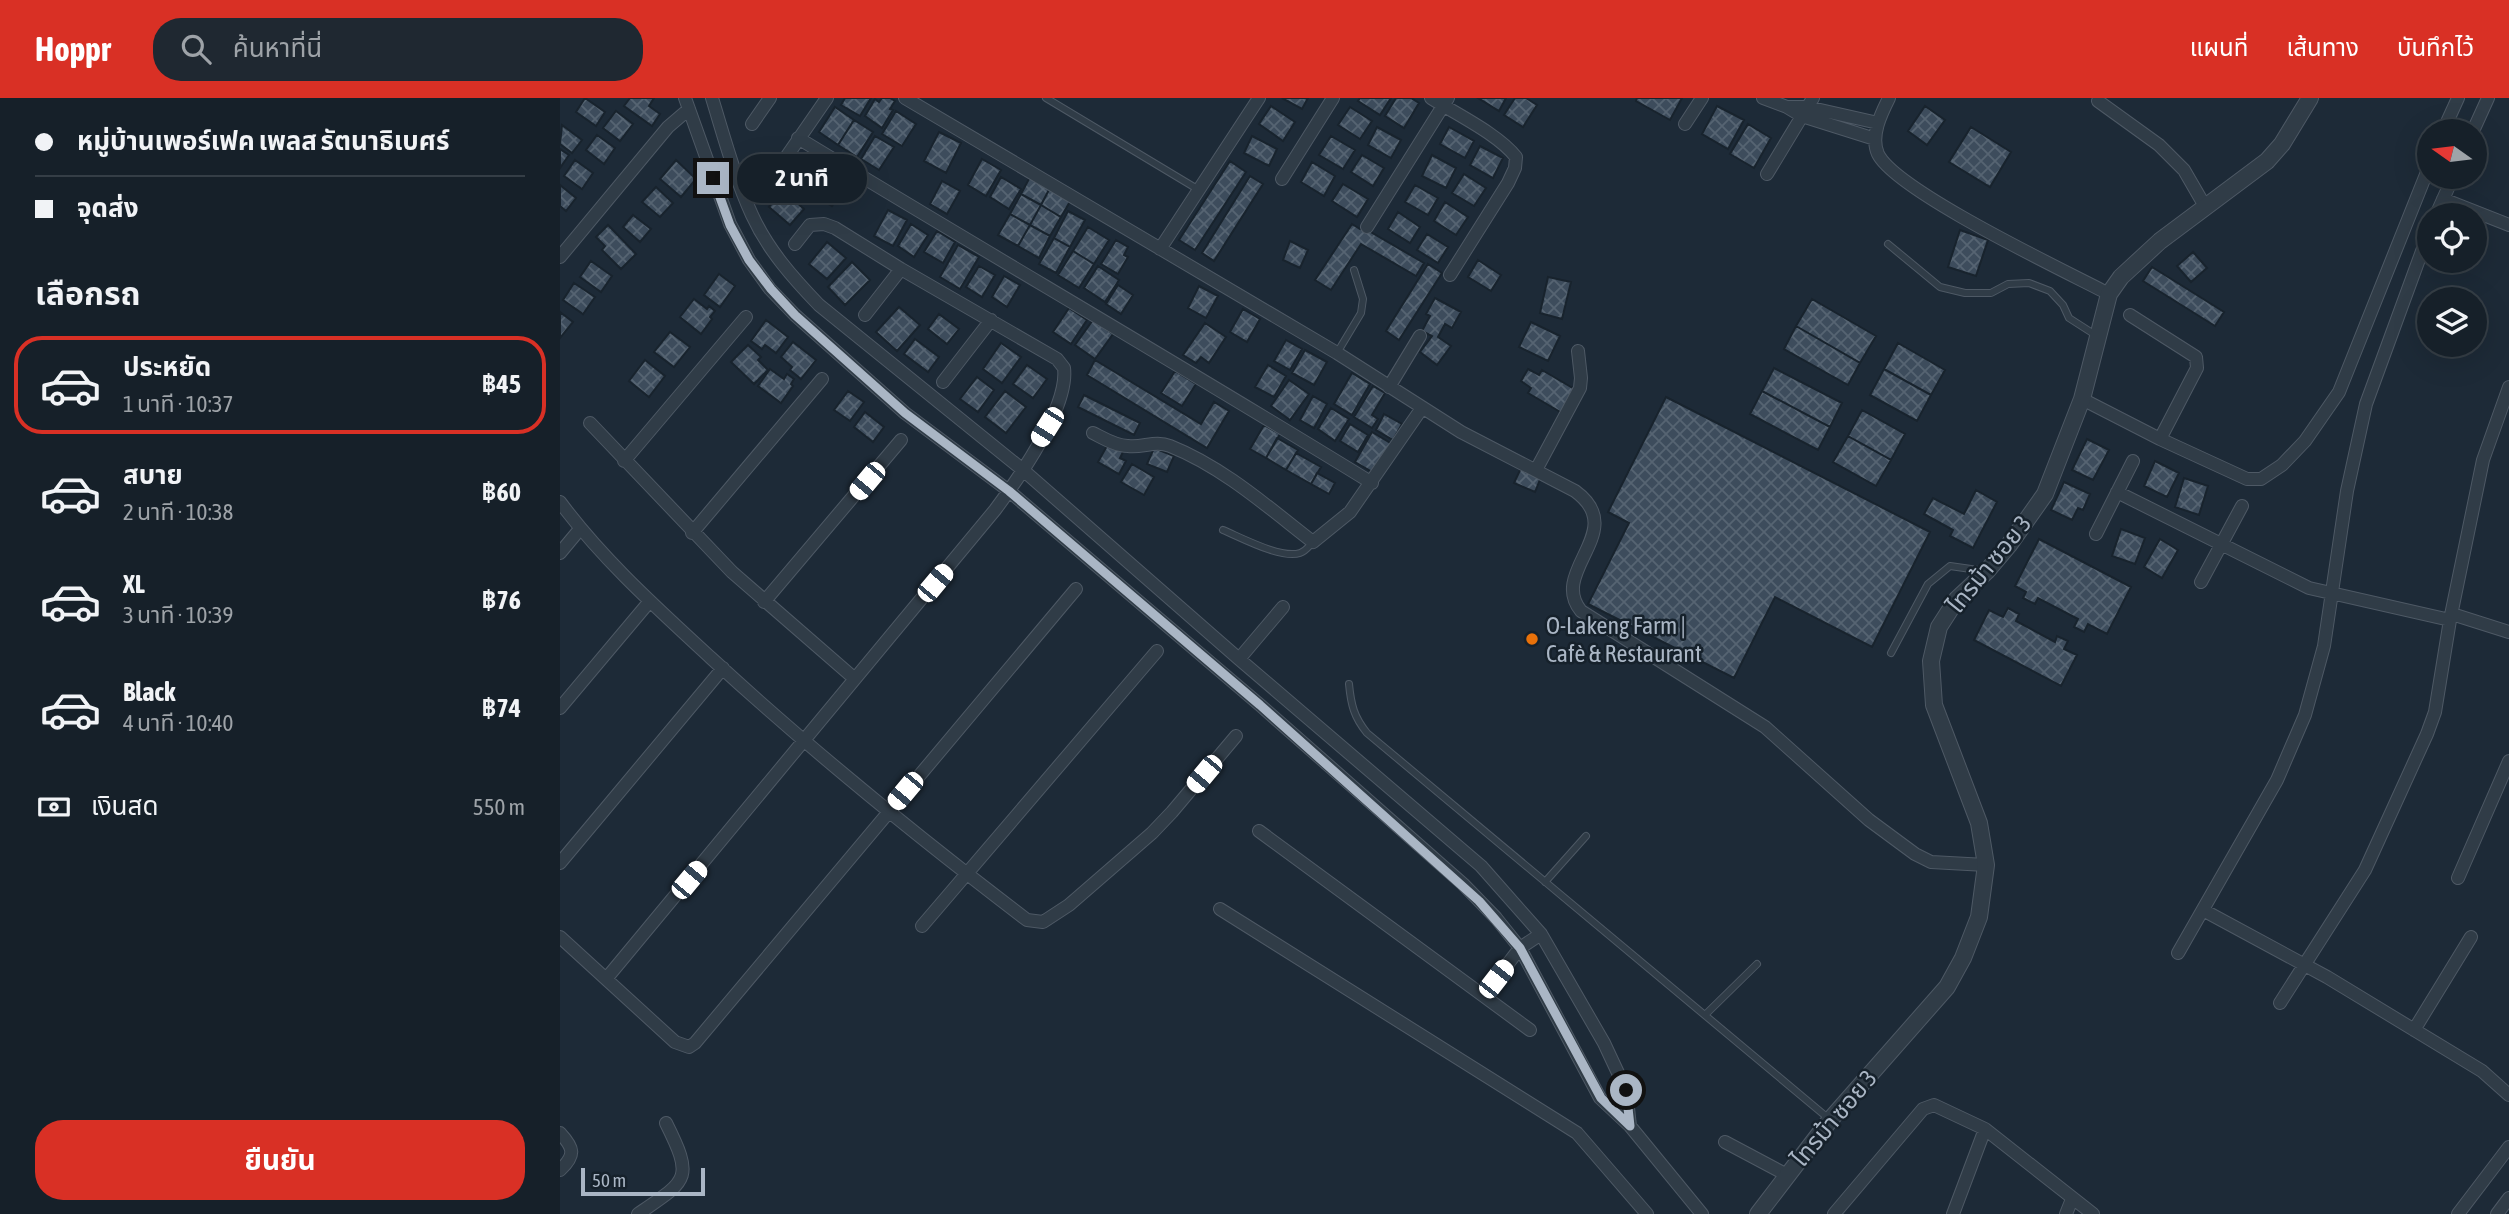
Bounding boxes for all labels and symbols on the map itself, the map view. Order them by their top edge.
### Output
north arrow [2417,119,2487,189]
callout: 2 นาที [738,154,867,202]
route end [697,162,729,194]
car [1027,404,1068,450]
car [846,458,889,504]
street label: ไทรม้า ซอย 3 [1941,510,2036,619]
car [914,560,957,606]
place label: O-Lakeng Farm | Cafè & Restaurant [1546,612,1702,667]
marker: O-Lakeng Farm | Cafè & Restaurant [1524,631,1540,647]
car [1183,751,1226,797]
car [884,768,927,814]
car [668,857,711,903]
car [1475,956,1518,1002]
street label: ไทรม้า ซอย 3 [1785,1064,1882,1172]
route start [1610,1074,1642,1106]
scale bar [581,1165,705,1197]

